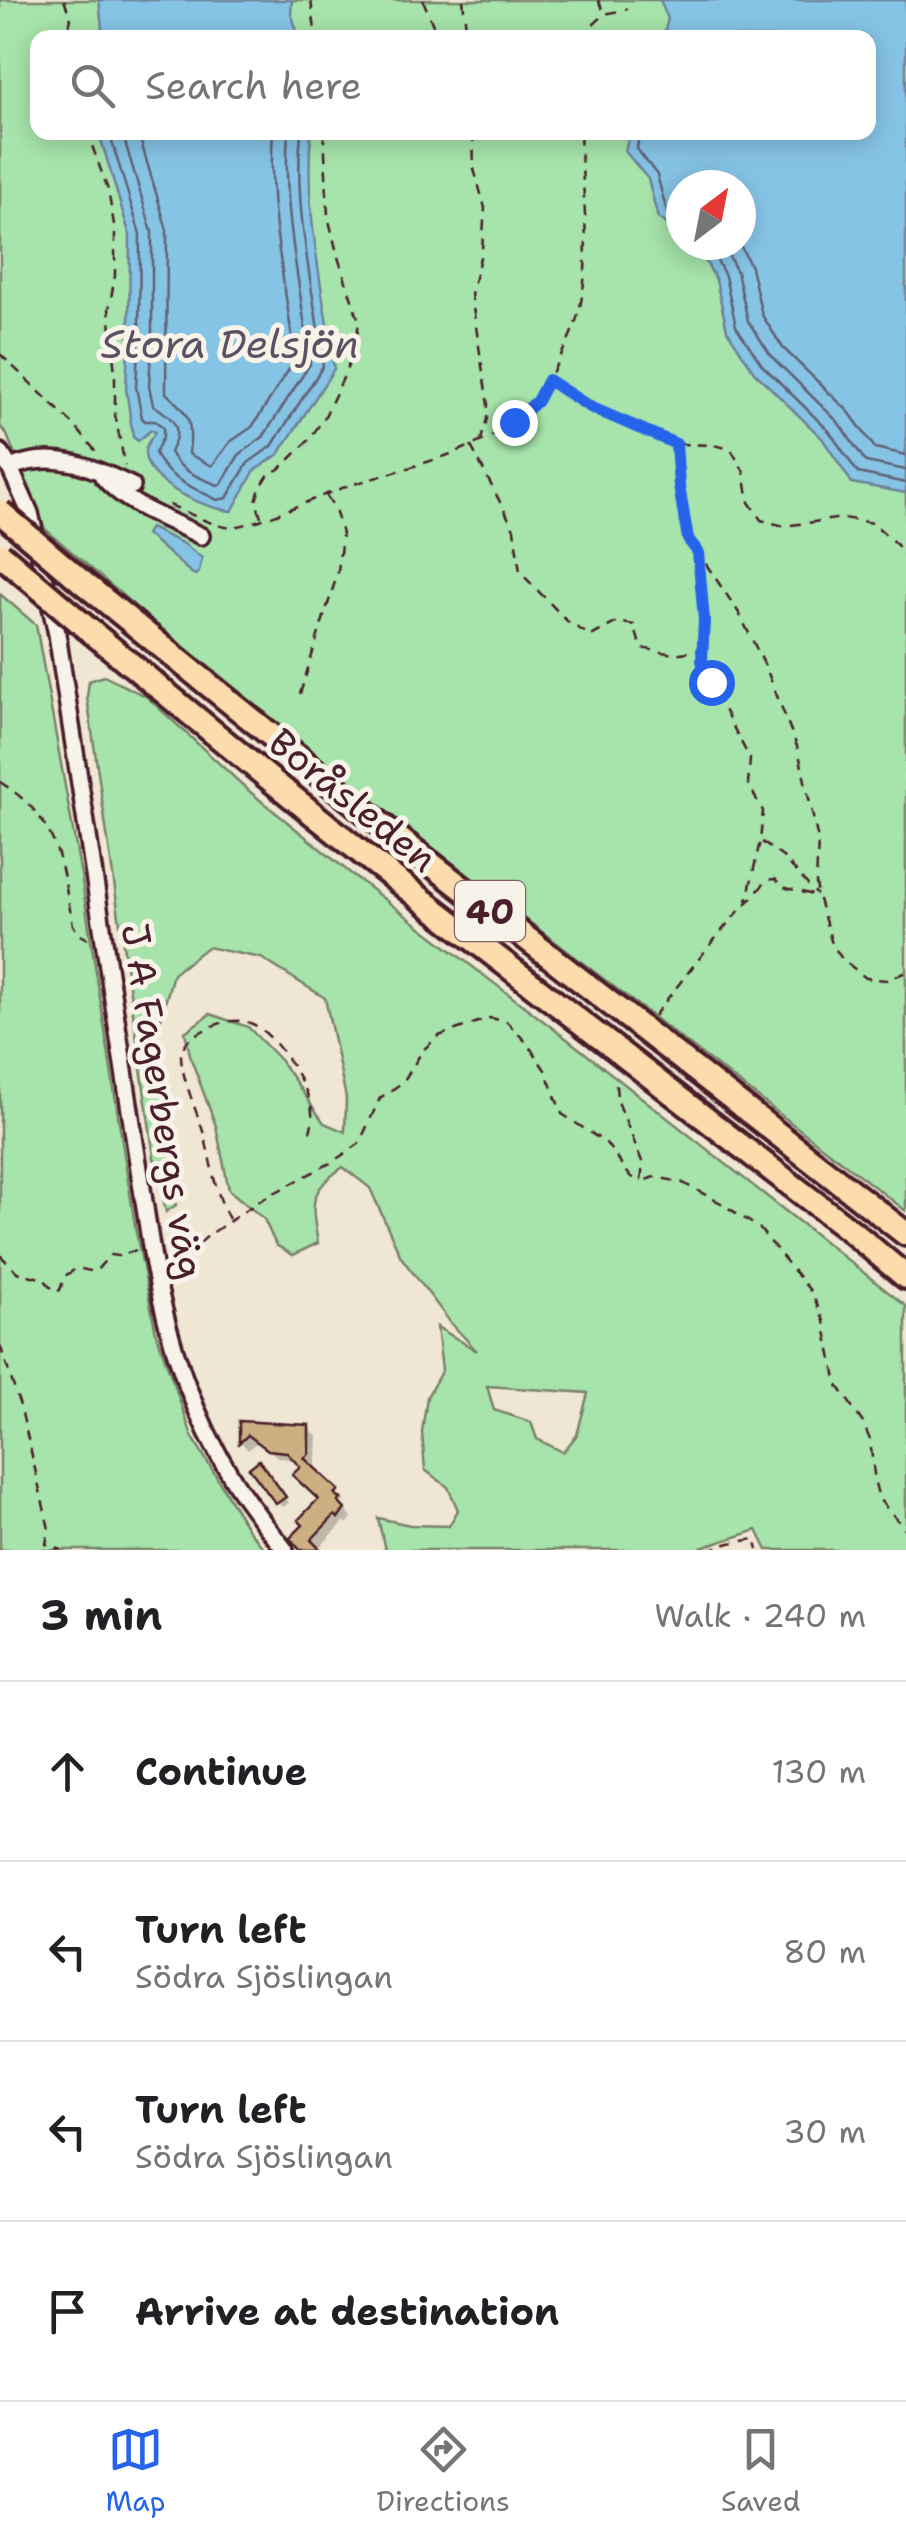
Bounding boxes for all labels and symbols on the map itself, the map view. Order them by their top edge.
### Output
north arrow [666,170,756,260]
water label: Stora Delsjön [101,317,359,371]
route end [492,400,538,446]
route start [689,660,735,706]
street label: Boråsleden [258,716,448,884]
road number: 40 [455,881,525,941]
street label: J A Fagerbergs väg [110,919,216,1283]

